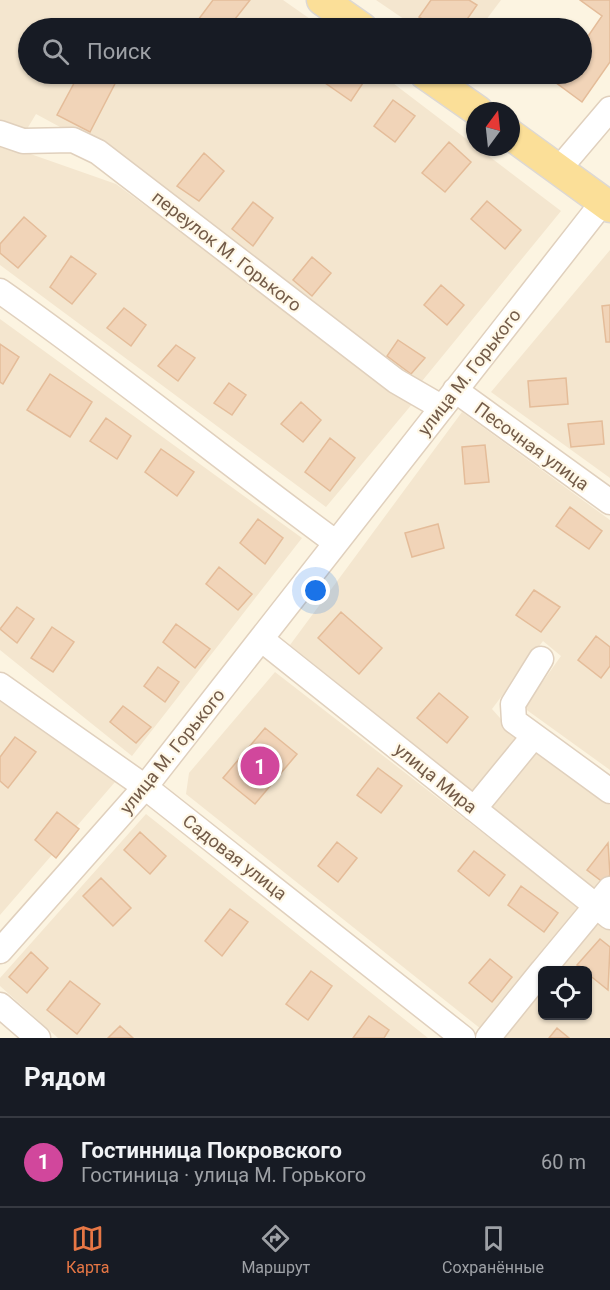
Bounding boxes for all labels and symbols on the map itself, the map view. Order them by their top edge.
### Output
north arrow [466,102,520,156]
street label: переулок М. Горького [148,186,306,316]
street label: улица М. Горького [413,305,525,439]
street label: Песочная улица [471,398,593,494]
your location [301,576,330,605]
street label: улица М. Горького [115,684,229,818]
street label: улица Мира [391,738,481,818]
pin: 1 [240,744,280,789]
street label: Садовая улица [179,810,291,904]

